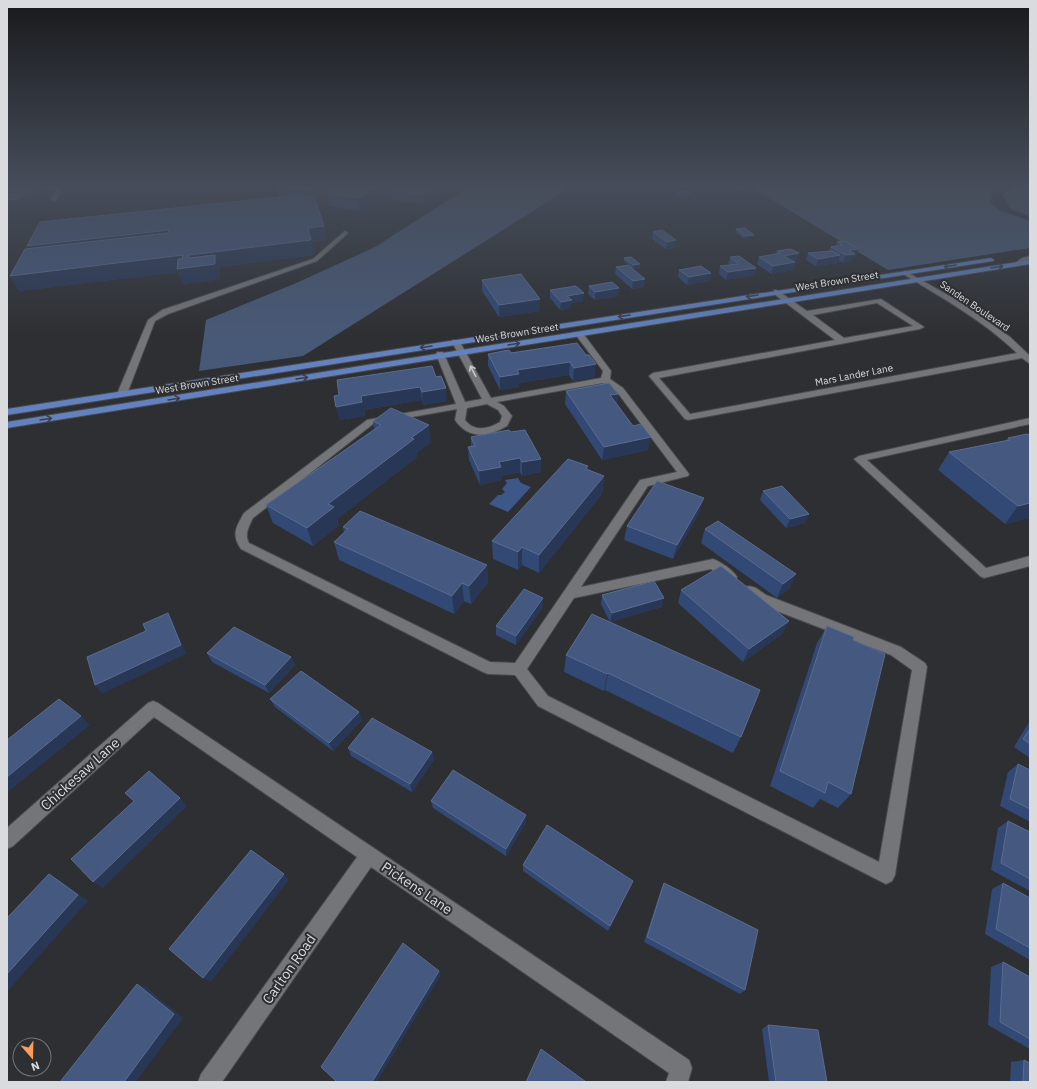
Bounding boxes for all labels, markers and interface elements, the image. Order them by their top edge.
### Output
one-way arrow [944,262,957,270]
one-way arrow [990,263,1003,271]
street label: West Brown Street [795,268,880,294]
street label: Sanden Boulevard [938,278,1012,334]
one-way arrow [746,292,759,300]
one-way arrow [618,312,631,320]
street label: West Brown Street [475,320,560,346]
one-way arrow [507,340,520,348]
one-way arrow [420,343,433,351]
street label: Mars Lander Lane [814,361,895,389]
one-way arrow [468,366,476,378]
street label: West Brown Street [155,371,240,397]
one-way arrow [295,374,308,382]
one-way arrow [167,395,180,403]
one-way arrow [39,415,52,423]
street label: Chickesaw Lane [37,733,124,814]
street label: Pickens Lane [378,858,456,919]
street label: Carlton Road [258,931,320,1007]
north arrow [12,1037,52,1077]
text: N [29,1058,42,1074]

